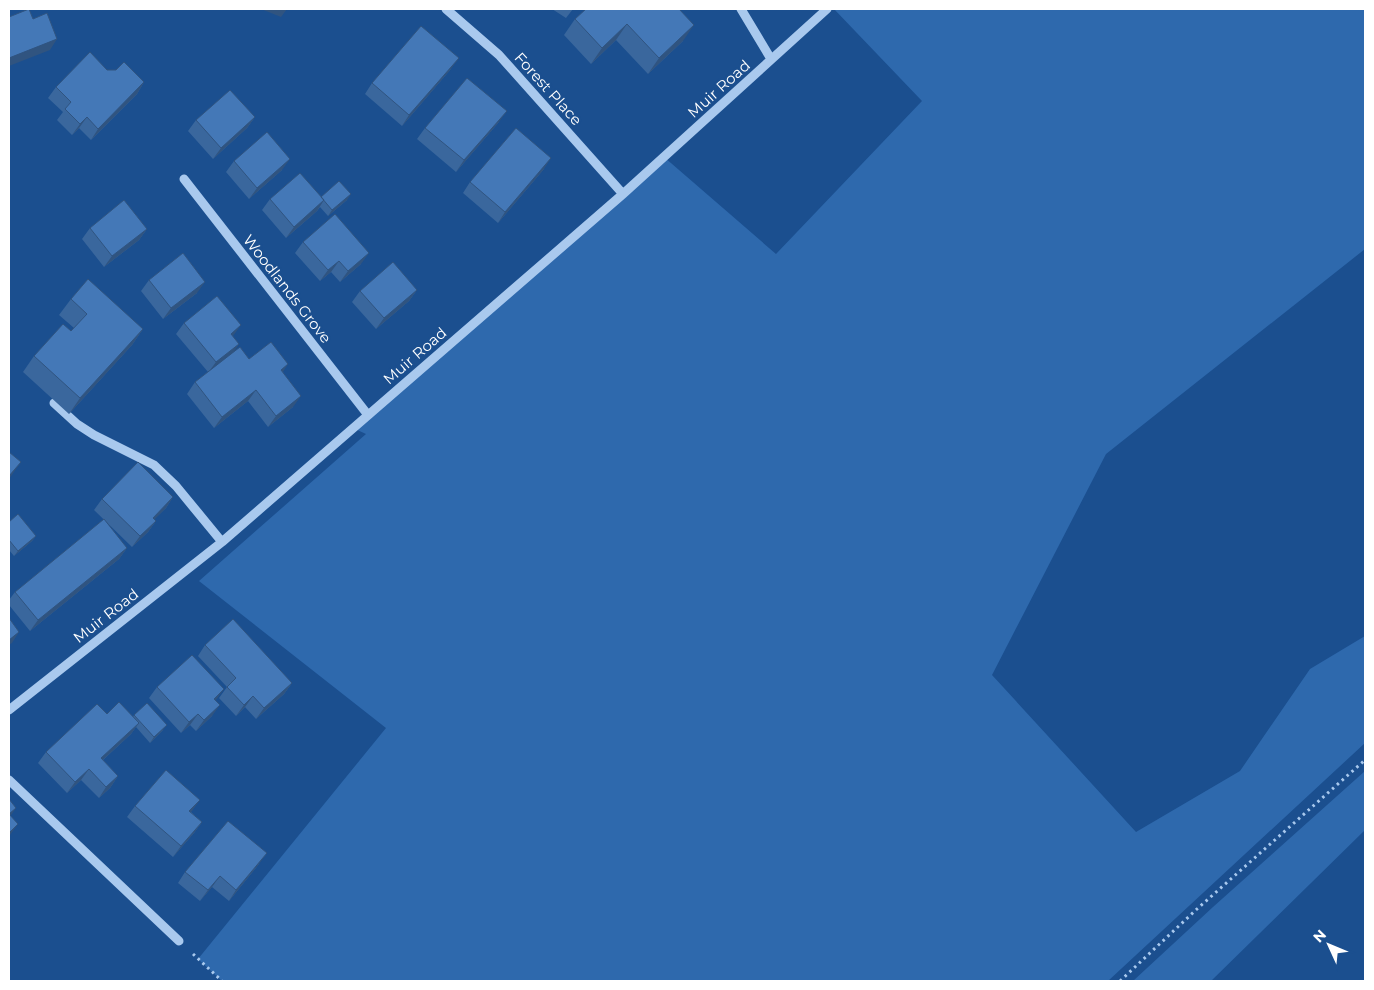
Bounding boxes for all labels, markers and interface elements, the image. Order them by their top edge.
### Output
street label: Forest Place [511,48,586,129]
street label: Muir Road [683,56,754,122]
street label: Woodlands Grove [239,231,336,347]
street label: Muir Road [379,323,450,388]
street label: Muir Road [69,584,142,647]
north arrow [1304,920,1354,970]
text: N [1309,926,1330,946]

